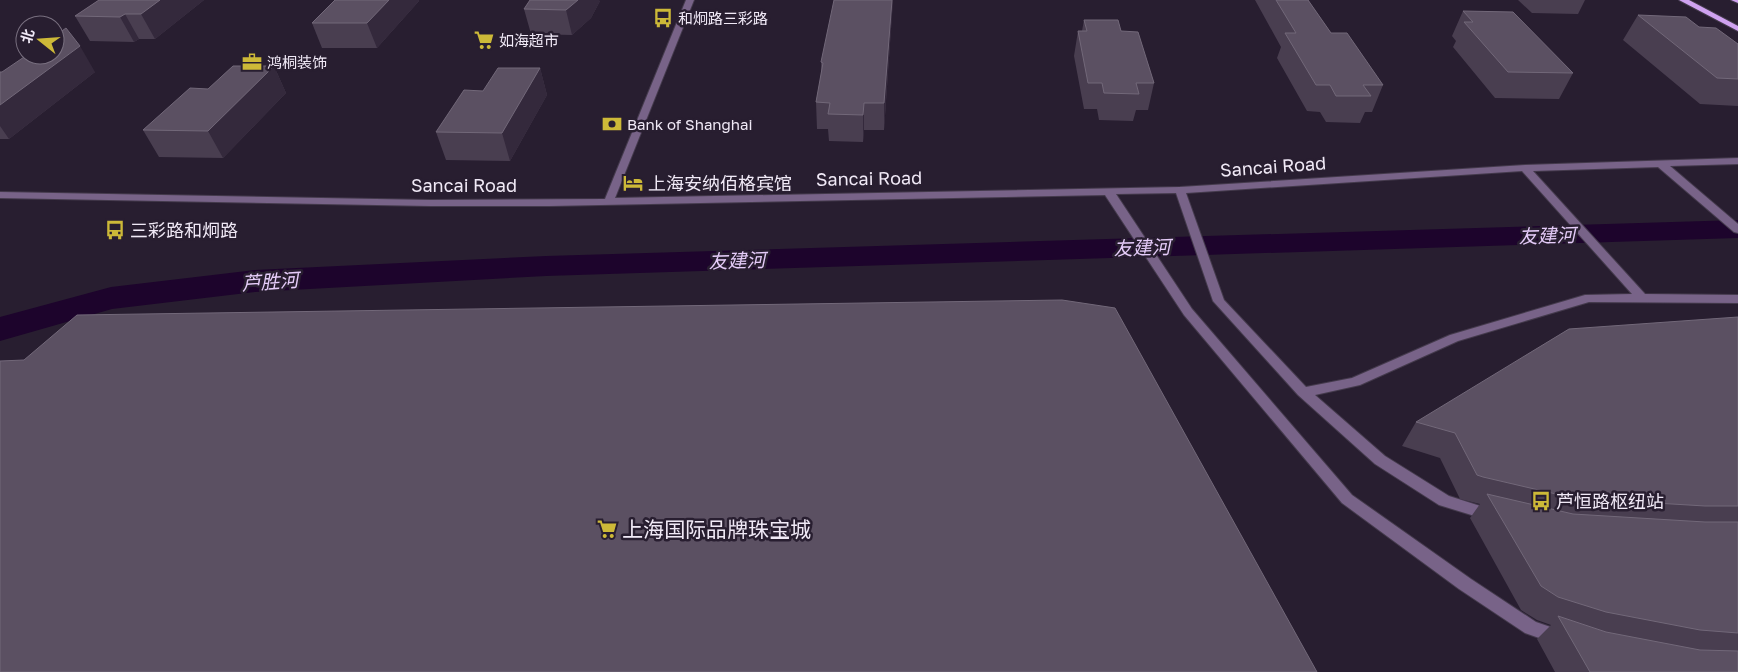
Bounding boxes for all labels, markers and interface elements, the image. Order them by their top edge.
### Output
bus stop icon: 和炯路三彩路 [652,7,674,29]
place label: 和炯路三彩路 [678,9,768,27]
north arrow [15,15,65,65]
text: 北 [17,27,37,45]
supermarket icon: 如海超市 [473,29,495,51]
place label: 如海超市 [499,31,559,49]
office icon: 鸿桐装饰 [241,51,263,73]
place label: 鸿桐装饰 [267,53,327,71]
bank icon: Bank of Shanghai [601,113,623,135]
place label: Bank of Shanghai [627,115,753,133]
street label: Sancai Road [1219,151,1327,181]
street label: Sancai Road [816,166,922,190]
hotel icon: 上海安纳佰格宾馆 [622,172,644,194]
place label: 上海安纳佰格宾馆 [648,172,792,194]
street label: Sancai Road [411,174,517,196]
bus stop icon: 三彩路和炯路 [104,219,126,241]
place label: 三彩路和炯路 [130,219,238,241]
water label: 友建河 [1518,222,1580,247]
water label: 友建河 [1113,234,1175,259]
water label: 友建河 [708,247,770,272]
water label: 芦胜河 [241,267,303,294]
bus stop icon: 芦恒路枢纽站 [1530,490,1552,512]
place label: 芦恒路枢纽站 [1556,490,1664,512]
place label: 上海国际品牌珠宝城 [622,516,811,542]
supermarket icon: 上海国际品牌珠宝城 [596,518,618,540]

